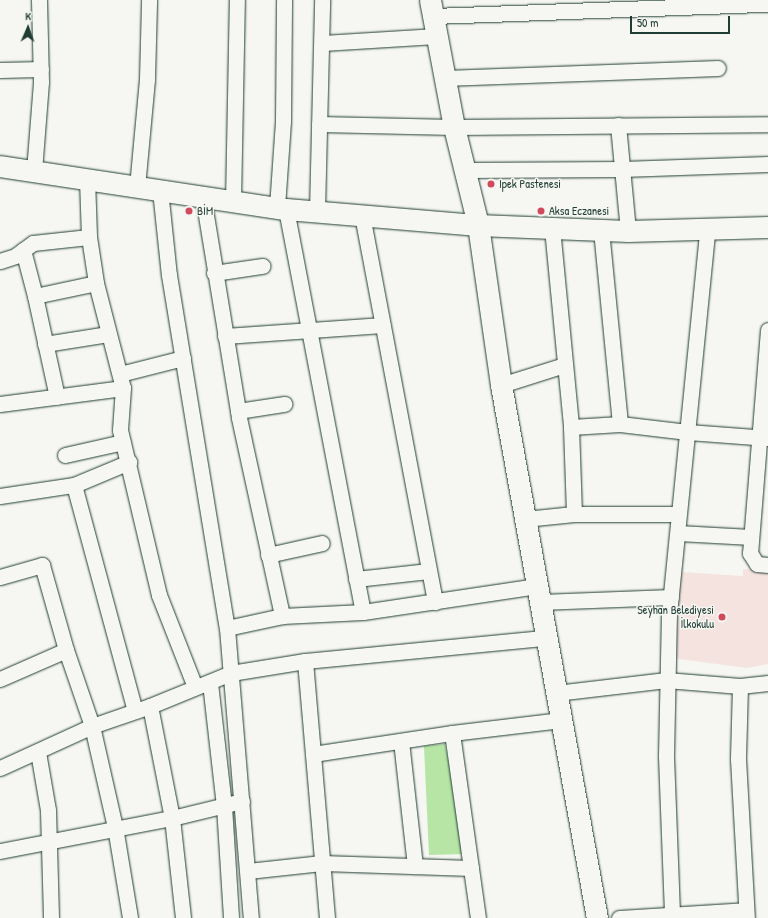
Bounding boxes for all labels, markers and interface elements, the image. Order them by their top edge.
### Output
north arrow [8,8,48,48]
scale bar [632,8,732,34]
text: K [25,9,32,23]
text: 50 m [637,14,658,31]
place label: Ipek Pastenesi [499,177,561,191]
marker: Ipek Pastenesi [486,179,496,189]
place label: BİM [197,204,213,218]
place label: Aksa Eczanesi [549,204,609,218]
marker: BİM [184,206,194,216]
marker: Aksa Eczanesi [536,206,546,216]
place label: Seyhan Belediyesi İlkokulu [637,603,714,631]
marker: Seyhan Belediyesi İlkokulu [717,612,727,622]

